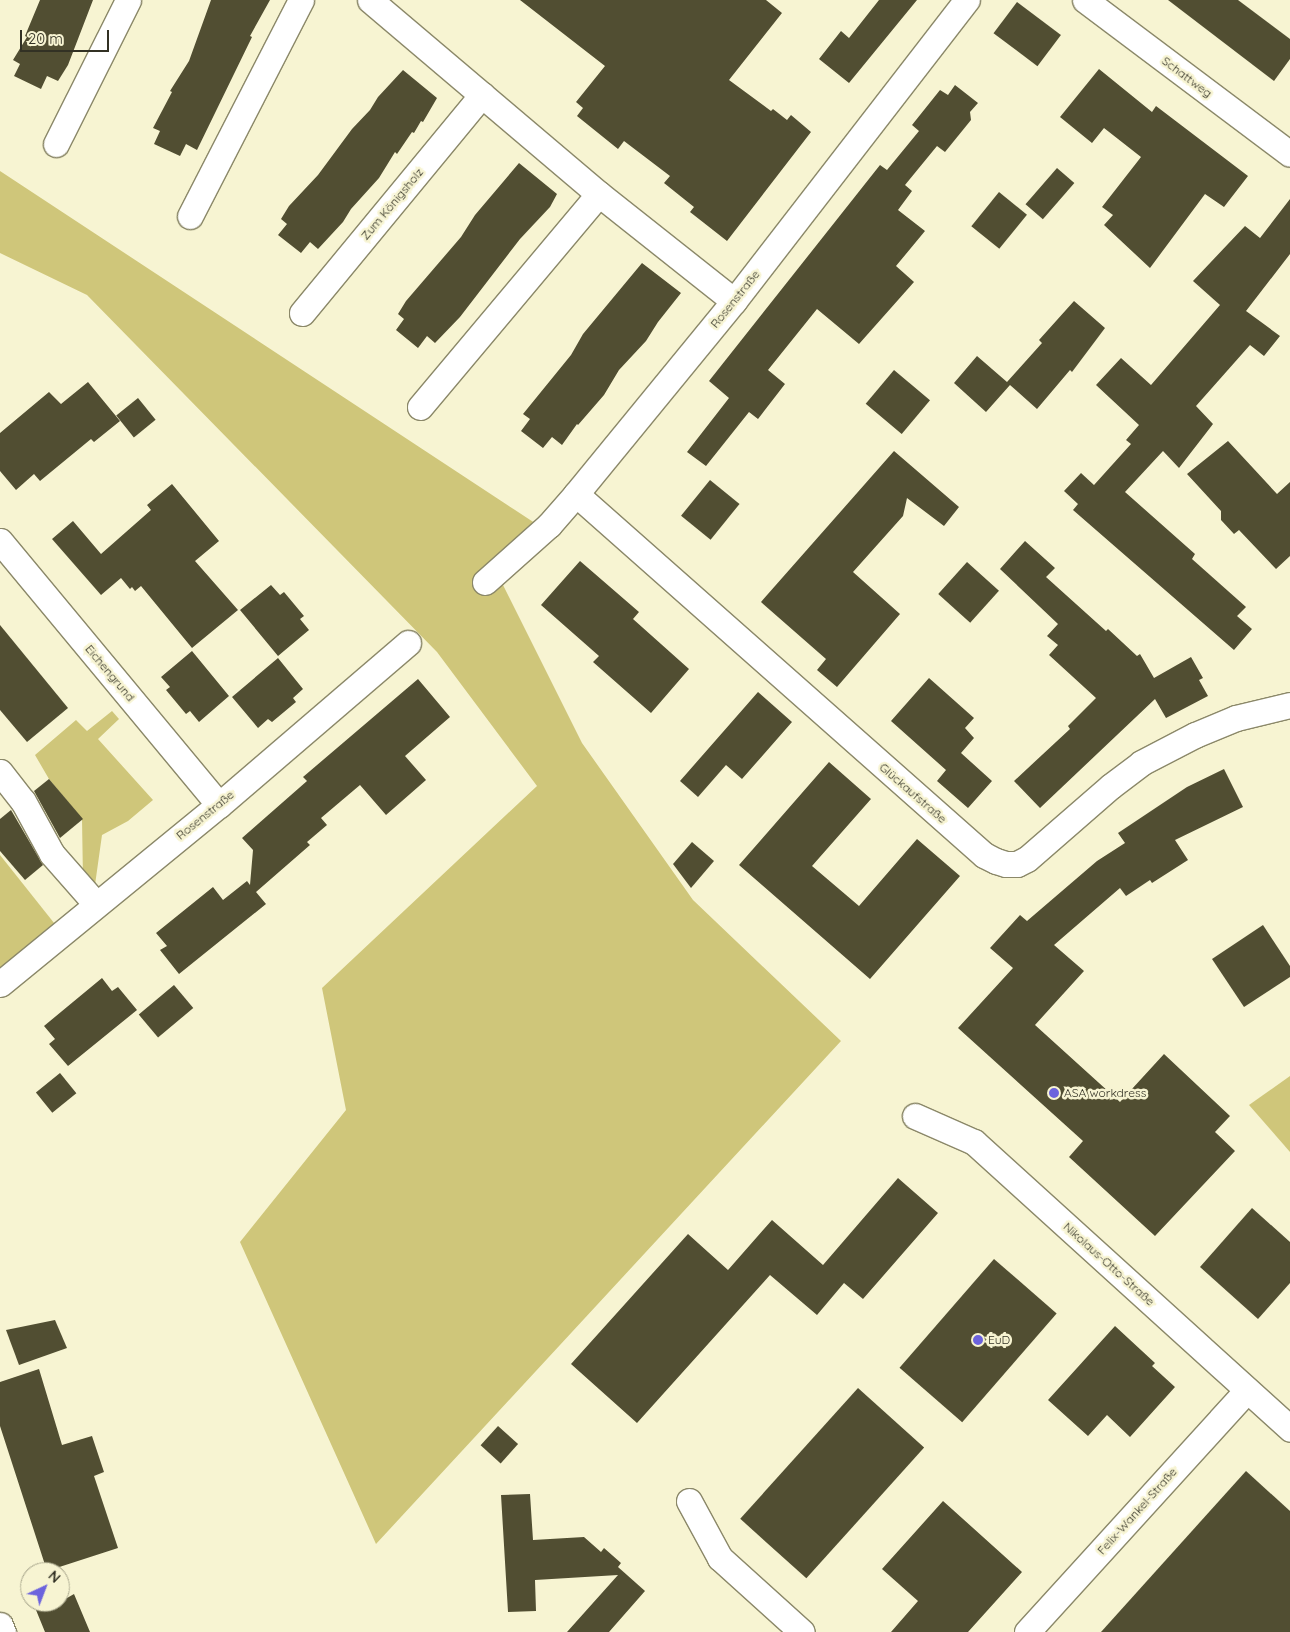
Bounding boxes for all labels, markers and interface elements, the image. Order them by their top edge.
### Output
scale bar [22,20,111,52]
text: 20 m [28,29,63,48]
street label: Schattweg [1159,54,1215,100]
street label: Zum Königsholz [358,165,426,243]
street label: Rosenstraße [707,267,763,331]
street label: Eichengrund [82,642,138,704]
street label: Glückaufstraße [876,760,950,826]
street label: Rosenstraße [173,787,237,843]
place label: ASA workdress [1064,1086,1146,1100]
marker: ASA workdress [1048,1087,1060,1099]
street label: Nikolaus-Otto-Straße [1060,1219,1158,1309]
place label: EuD [988,1333,1010,1347]
marker: EuD [972,1334,984,1346]
street label: Felix-Wankel-Straße [1094,1465,1180,1557]
north arrow [20,1562,70,1612]
text: N [45,1567,64,1587]

